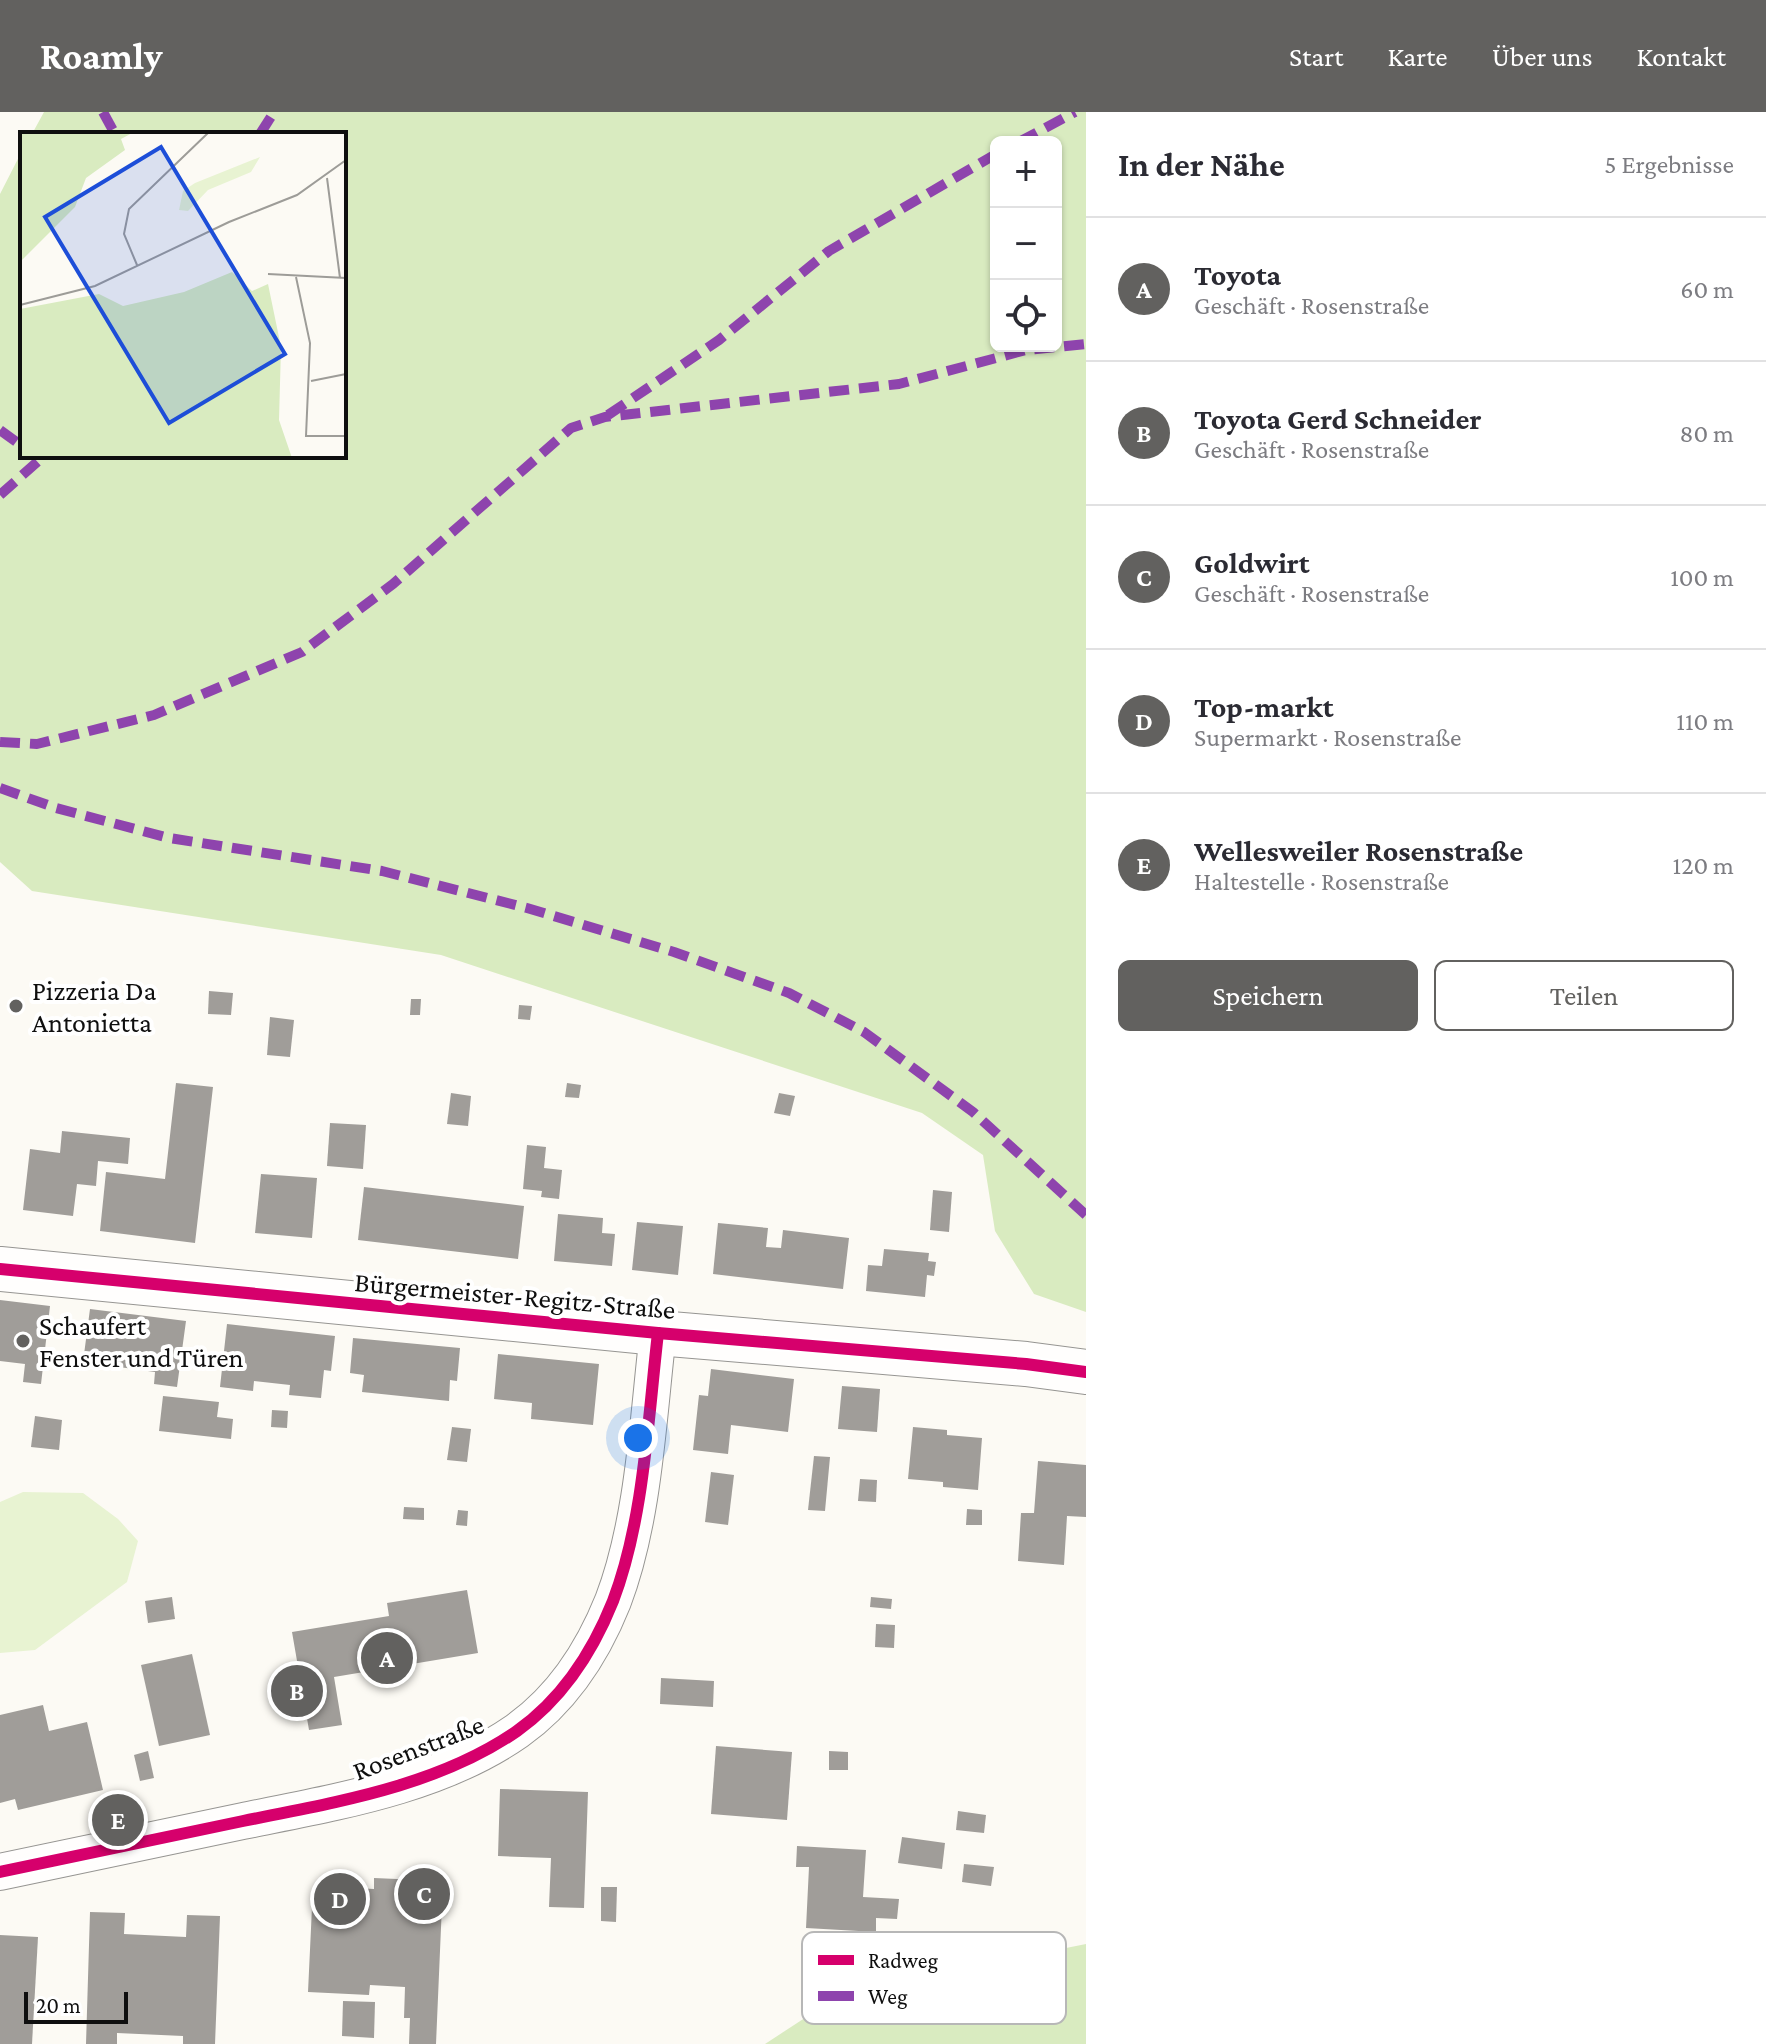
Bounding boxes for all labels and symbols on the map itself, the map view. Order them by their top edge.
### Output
inset map [20,132,346,458]
place label: Pizzeria Da Antonietta [32,975,157,1038]
marker: Pizzeria Da Antonietta [7,997,25,1015]
street label: Bürgermeister-Regitz-Straße [353,1266,677,1325]
place label: Schaufert Fenster und Türen [39,1310,244,1373]
marker: Schaufert Fenster und Türen [14,1332,32,1350]
your location [618,1418,658,1458]
pin: A [361,1628,413,1688]
pin: B [271,1661,323,1721]
street label: Rosenstraße [348,1708,488,1787]
pin: E [92,1790,144,1850]
pin: C [398,1864,450,1924]
pin: D [314,1869,366,1929]
legend [802,1932,1066,2024]
text: Radweg [868,1948,938,1973]
text: Weg [868,1984,908,2009]
scale bar [24,1988,128,2024]

